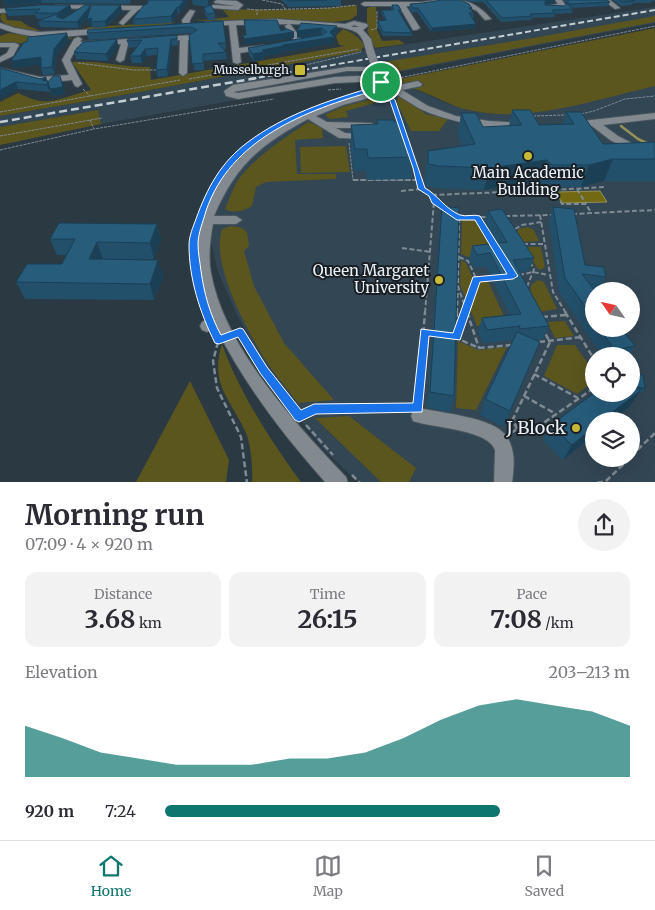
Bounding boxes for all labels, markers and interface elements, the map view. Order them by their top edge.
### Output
pin [360,61,402,103]
place label: Musselburgh [213,62,289,77]
marker: Musselburgh [293,63,307,77]
icon: arrive [367,68,395,96]
marker: Main Academic Building [522,150,534,162]
place label: Main Academic Building [472,163,584,199]
place label: Queen Margaret University [313,261,429,297]
marker: Queen Margaret University [433,274,445,286]
north arrow [585,282,640,338]
map controls [585,282,640,467]
button: locate [585,347,640,402]
button: layers [585,412,640,467]
place label: J Block [505,416,567,439]
marker: J Block [570,422,582,434]
text: Morning run [25,497,204,533]
button: share [578,499,630,551]
text: 07:09 · 4 × 920 m [25,534,153,554]
text: Distance [94,585,152,603]
text: Time [310,585,345,603]
text: Pace [517,585,547,603]
text: 3.68 [85,603,136,635]
text: 26:15 [297,603,358,635]
text: 7:08 [490,603,542,635]
text: km [136,614,162,632]
text: /km [542,614,574,632]
text: Elevation [25,662,98,682]
text: 203–213 m [548,662,630,682]
text: 920 m [25,801,74,821]
text: 7:24 [105,801,136,821]
tab: Home [91,852,131,900]
tab: Map [313,852,343,900]
tab: Saved [524,852,564,900]

